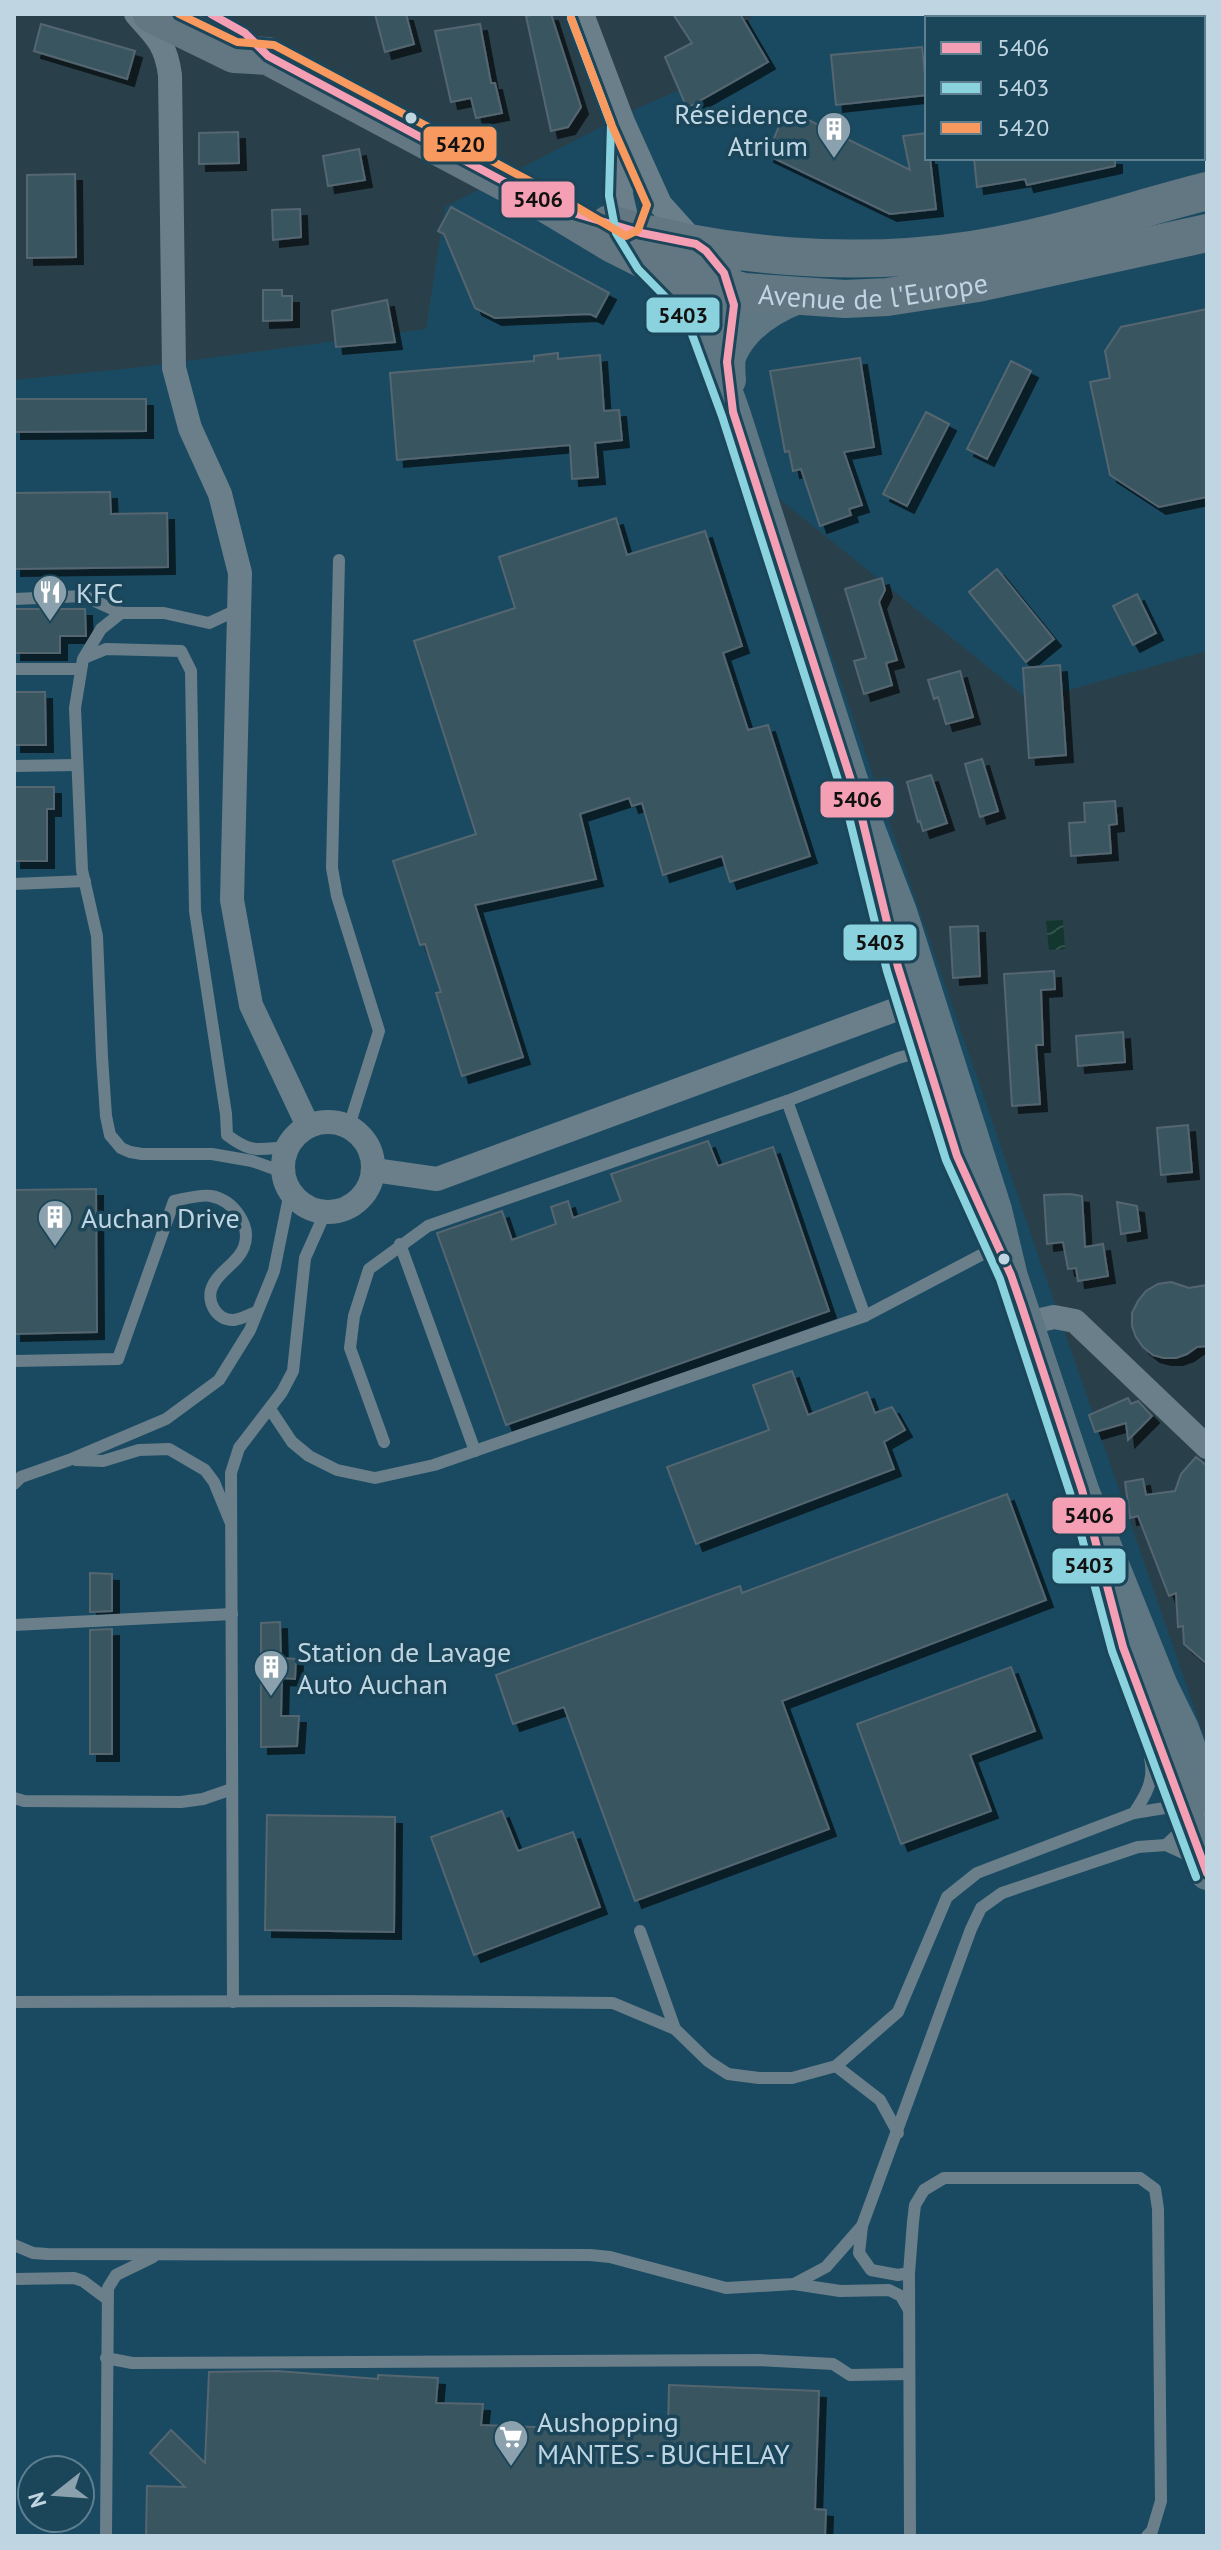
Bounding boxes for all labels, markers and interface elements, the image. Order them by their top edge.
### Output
legend [925,16,1205,160]
text: 5406 [997,32,1049,63]
text: 5403 [997,72,1049,103]
place label: Réseidence Atrium [674,95,808,164]
unlabelled marker [403,110,419,126]
building icon: Réseidence Atrium [815,110,853,160]
text: 5420 [997,112,1049,143]
line badge: 5420 [422,125,498,163]
text: 5420 [435,130,485,158]
line badge: 5406 [500,180,576,219]
text: 5406 [513,185,563,213]
street label: Avenue de l'Europe [757,263,991,318]
line badge: 5403 [645,296,721,334]
text: 5403 [658,301,708,329]
restaurant icon: KFC [31,573,69,623]
place label: KFC [76,574,124,611]
line badge: 5406 [819,780,895,819]
text: 5406 [832,785,882,813]
line badge: 5403 [842,923,918,962]
text: 5403 [855,928,905,956]
building icon: Auchan Drive [36,1198,74,1248]
place label: Auchan Drive [81,1199,240,1236]
unlabelled marker [996,1251,1012,1267]
line badge: 5406 [1051,1496,1127,1535]
text: 5406 [1064,1501,1114,1529]
line badge: 5403 [1051,1547,1127,1585]
text: 5403 [1064,1551,1114,1579]
place label: Station de Lavage Auto Auchan [297,1633,511,1702]
building icon: Station de Lavage Auto Auchan [252,1648,290,1698]
place label: Aushopping MANTES - BUCHELAY [537,2403,790,2472]
supermarket icon: Aushopping MANTES - BUCHELAY [492,2418,530,2468]
north arrow [16,2454,96,2534]
text: N [21,2489,52,2511]

